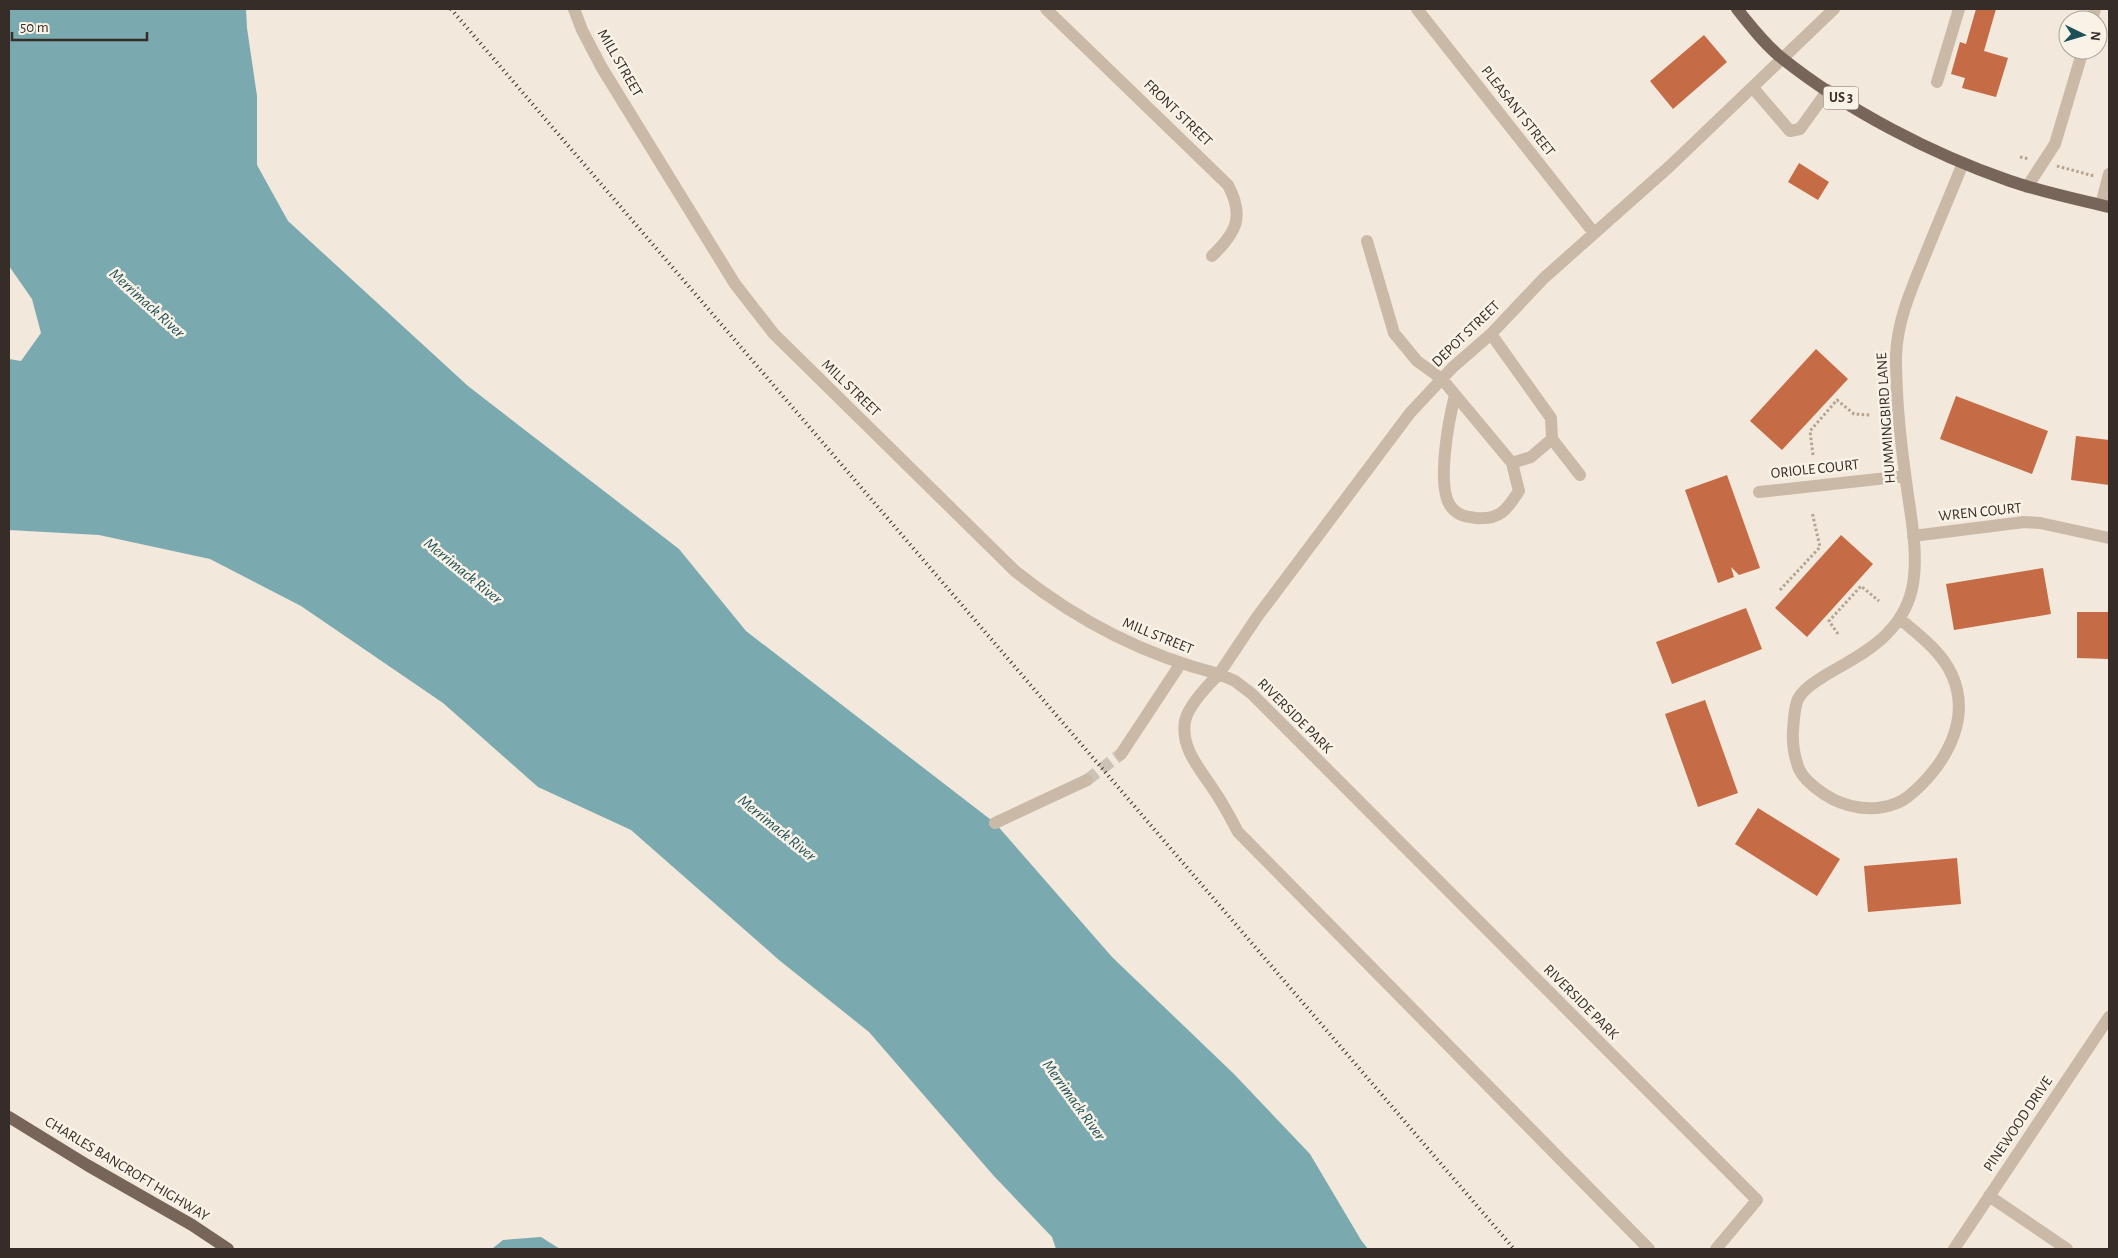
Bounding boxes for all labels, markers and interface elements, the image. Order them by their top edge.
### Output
scale bar [12,10,148,42]
north arrow [2058,10,2108,60]
text: 50 m [20,20,49,35]
street label: MILL STREET [595,27,646,100]
text: N [2088,31,2102,42]
street label: PLEASANT STREET [1478,63,1558,159]
street label: FRONT STREET [1141,77,1215,150]
road number: US 3 [1824,86,1858,110]
water label: Merrimack River [106,265,188,341]
street label: DEPOT STREET [1429,298,1503,370]
street label: HUMMINGBIRD LANE [1874,352,1898,484]
street label: MILL STREET [819,357,884,420]
street label: ORIOLE COURT [1770,457,1861,481]
street label: WREN COURT [1938,500,2023,524]
water label: Merrimack River [421,535,505,608]
street label: MILL STREET [1120,615,1196,657]
street label: RIVERSIDE PARK [1255,676,1336,757]
water label: Merrimack River [735,792,819,865]
street label: RIVERSIDE PARK [1541,962,1622,1043]
water label: Merrimack River [1040,1057,1109,1144]
street label: PINEWOOD DRIVE [1981,1074,2055,1174]
street label: CHARLES BANCROFT HIGHWAY [42,1114,212,1224]

